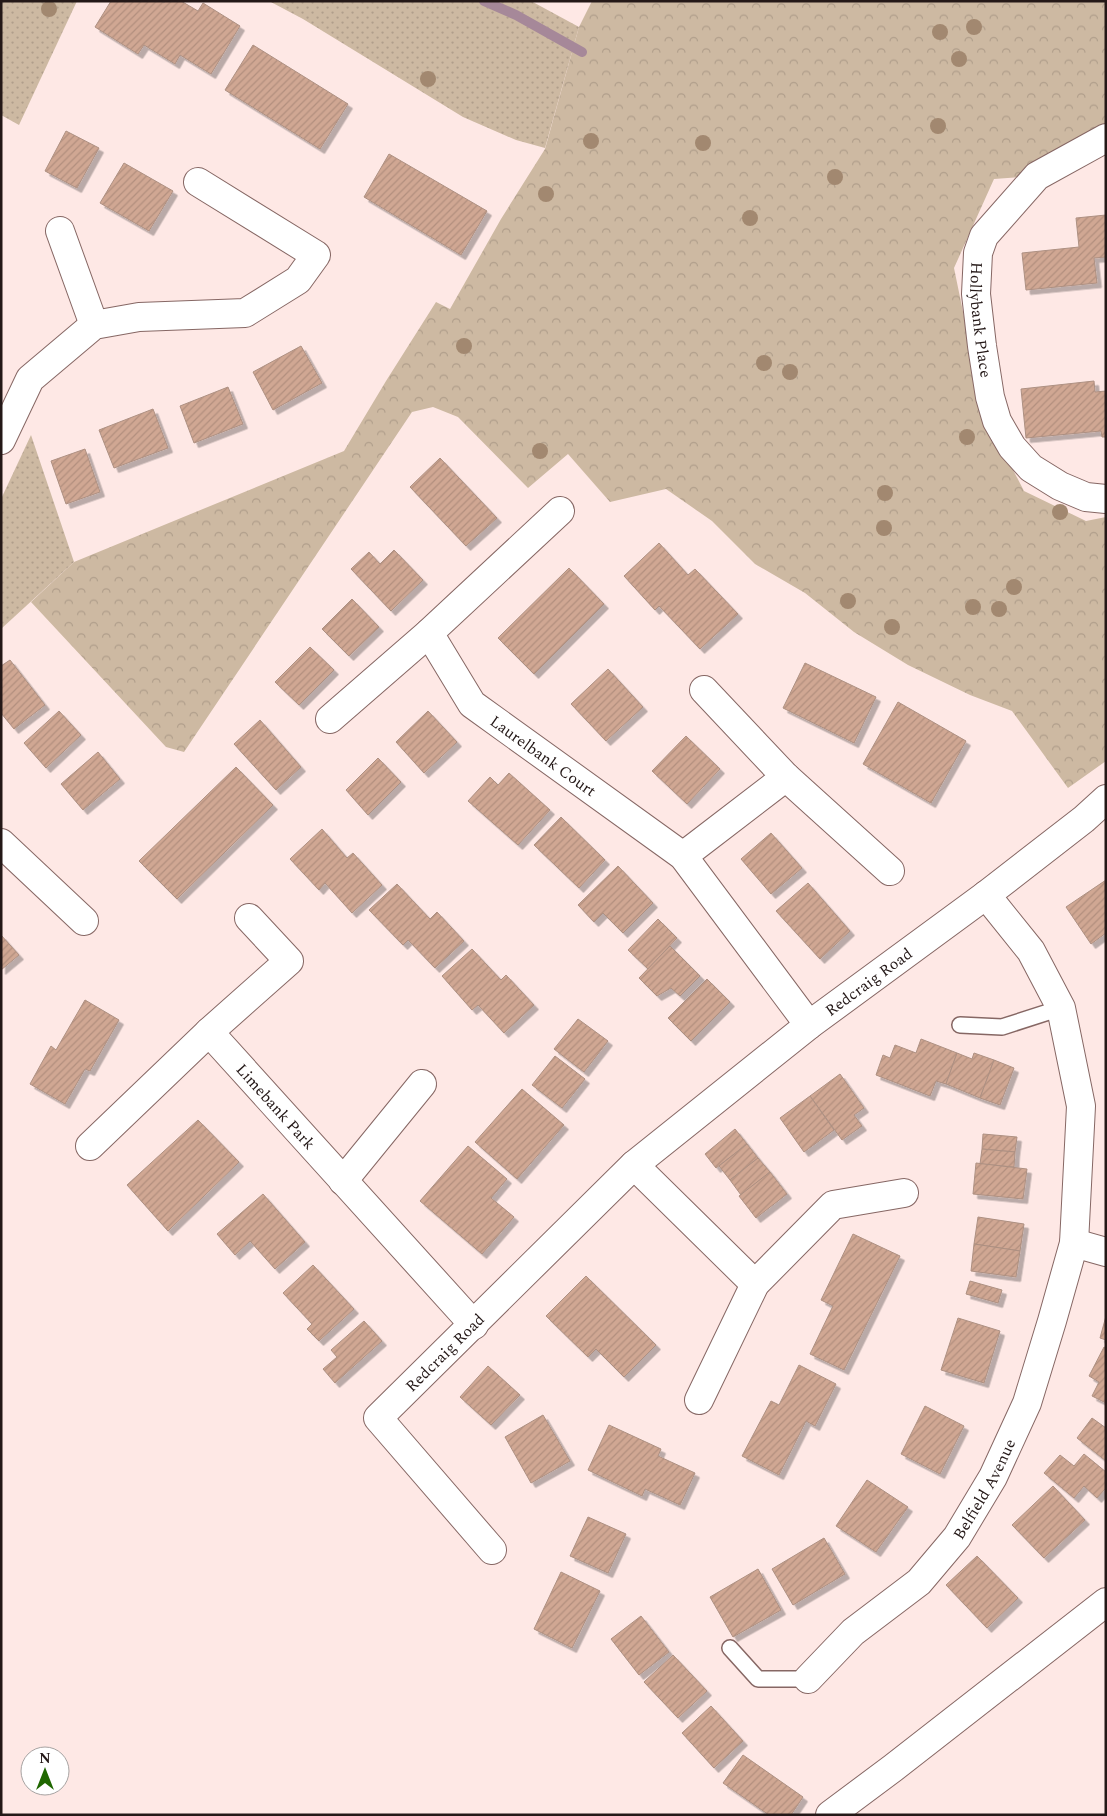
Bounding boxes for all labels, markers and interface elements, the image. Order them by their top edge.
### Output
street label: Hollybank Place [963,261,998,379]
street label: Laurelbank Court [485,710,601,803]
street label: Redcraig Road [820,942,918,1022]
street label: Limebank Park [230,1058,321,1155]
street label: Redcraig Road [400,1308,490,1398]
street label: Belfield Avenue [947,1435,1022,1544]
north arrow [20,1746,70,1796]
text: N [39,1748,51,1769]

